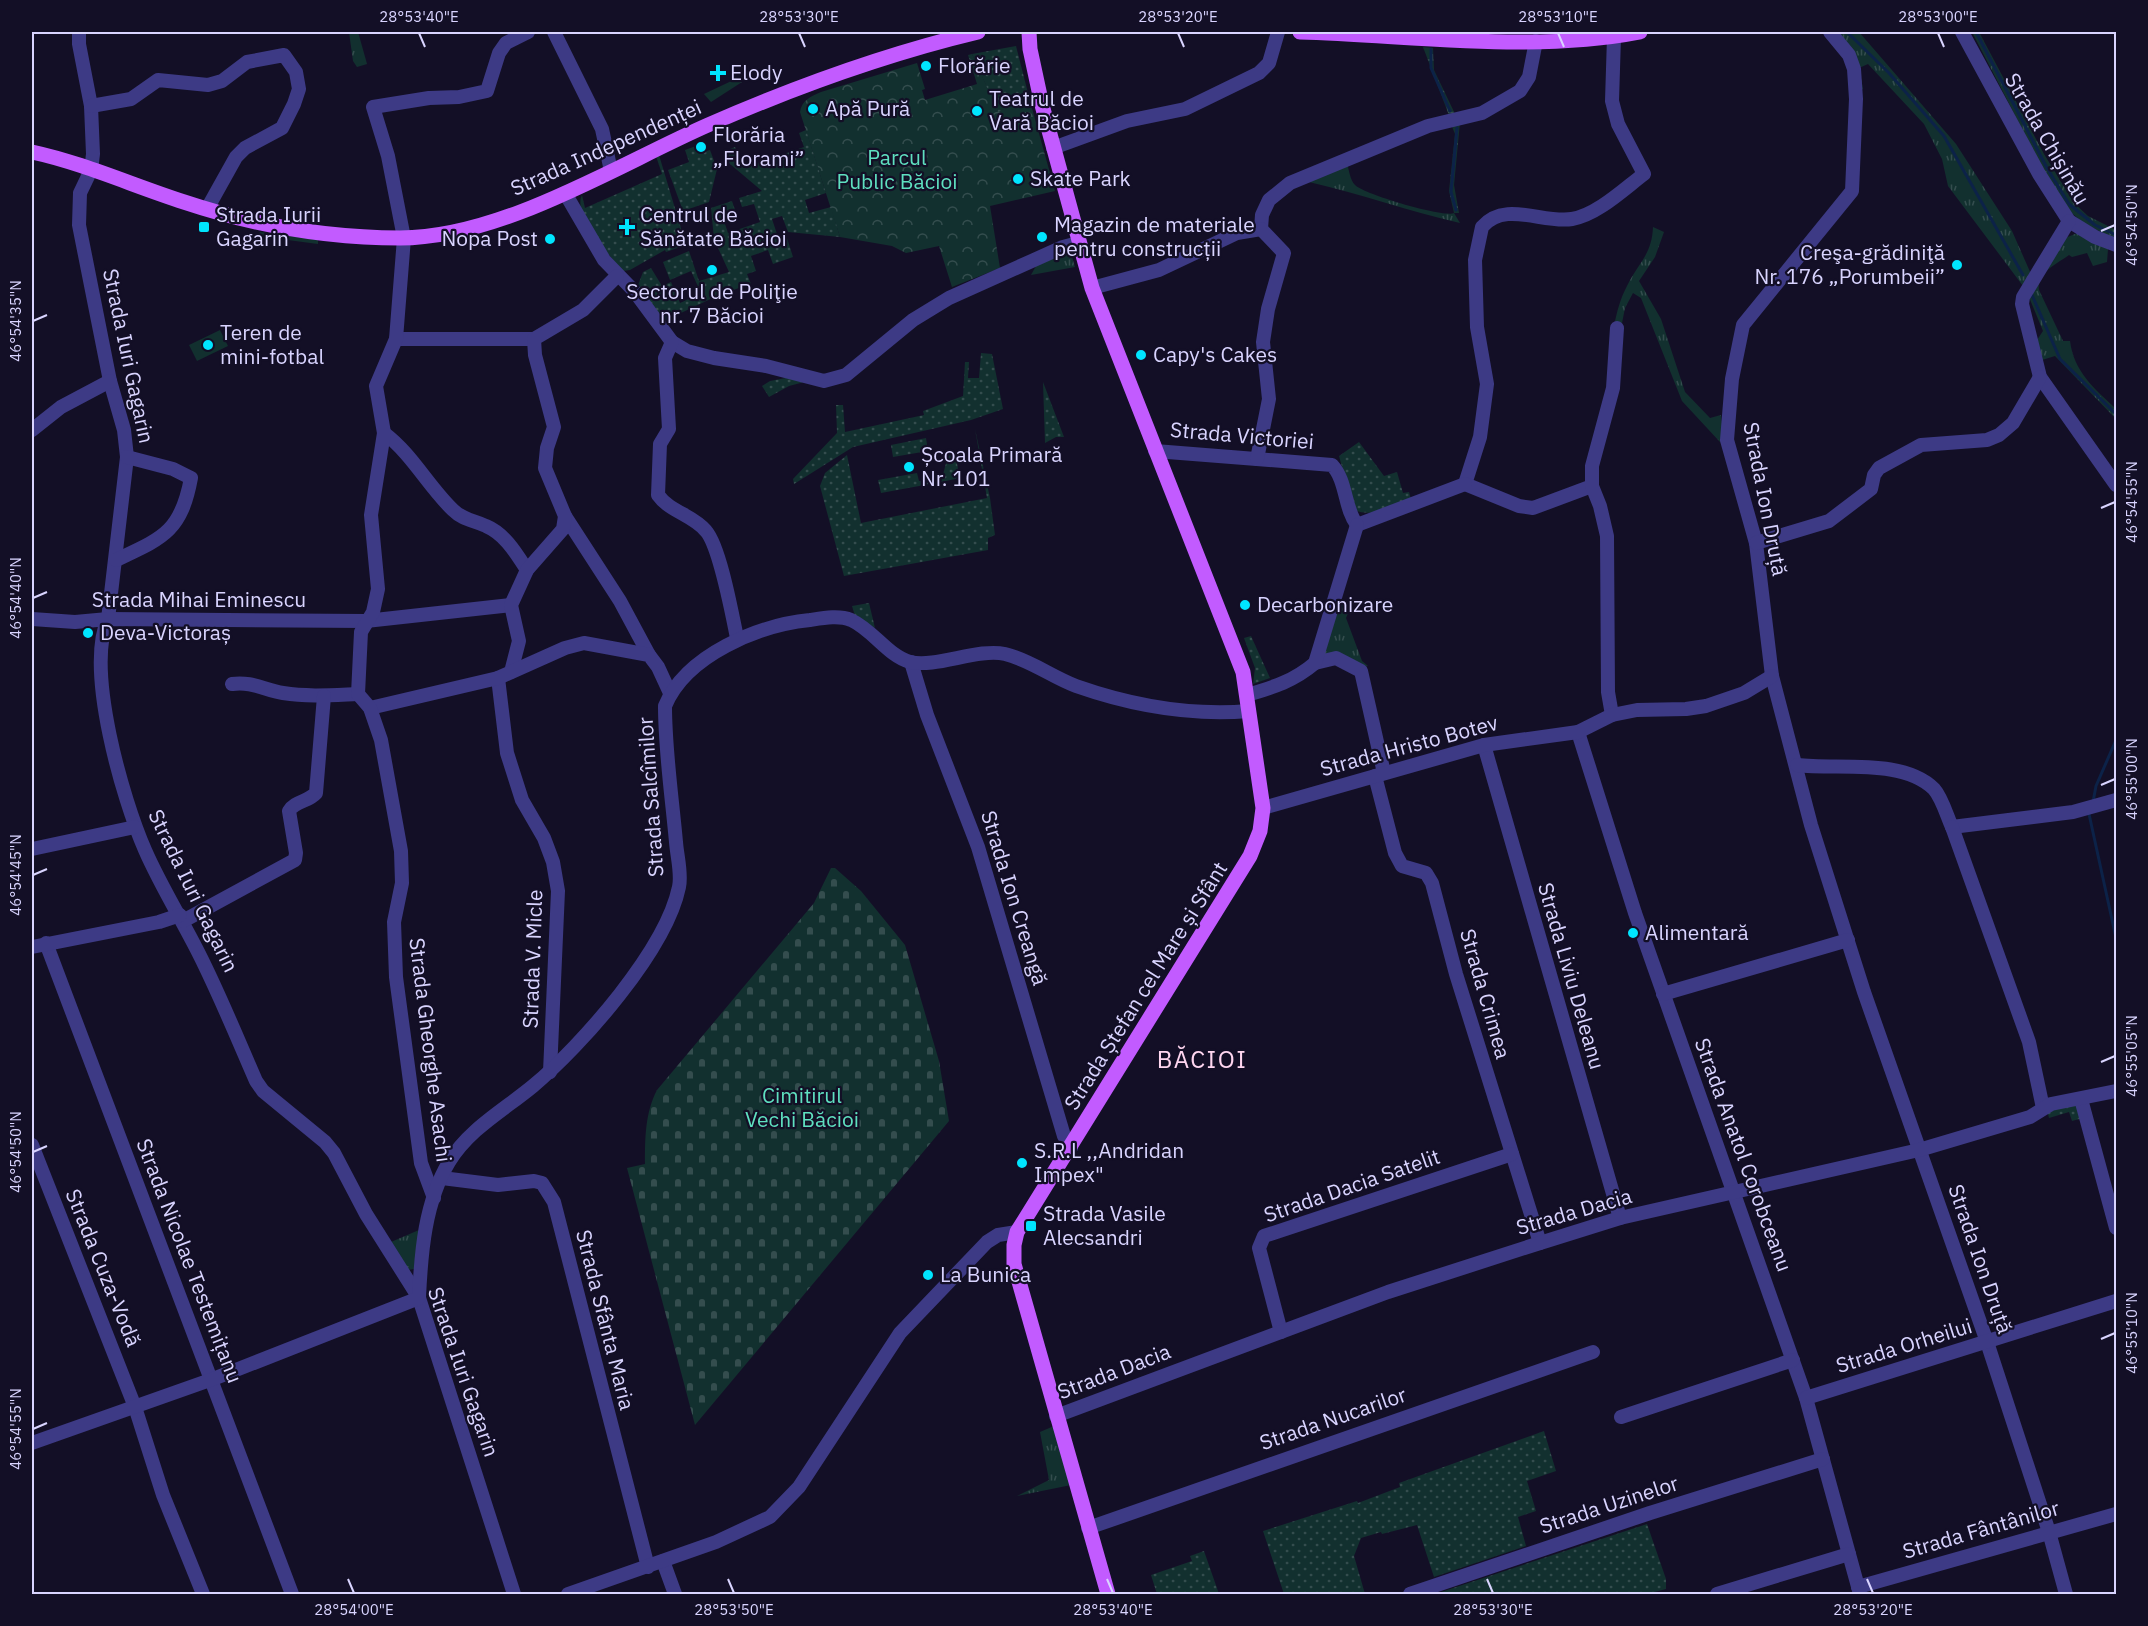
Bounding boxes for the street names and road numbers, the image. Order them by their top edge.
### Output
street label: Strada Chișinău [1999,68,2097,209]
street label: Strada Independenței [506,92,705,202]
street label: Strada Iuri Gagarin [97,266,161,446]
street label: Strada Victoriei [1169,415,1315,455]
street label: Strada Ion Druță [1737,420,1795,578]
street label: Strada Mihai Eminescu [92,585,306,613]
street label: Strada Hristo Botev [1317,708,1501,782]
street label: Strada Salcîmilor [630,716,670,878]
street label: Strada Iuri Gagarin [142,804,245,977]
street label: Strada Ion Creangă [975,807,1055,988]
street label: Strada Ștefan cel Mare și Sfânt [1057,856,1233,1115]
street label: Strada Liviu Deleanu [1532,879,1612,1072]
street label: Strada V. Micle [516,889,548,1029]
street label: Strada Crimea [1454,926,1518,1062]
street label: Strada Gheorghe Asachi [403,936,459,1164]
street label: Strada Anatol Corobceanu [1689,1034,1799,1275]
street label: Strada Nicolae Testemițanu [130,1134,250,1387]
street label: Strada Dacia Satelit [1260,1142,1444,1228]
street label: Strada Ion Druță [1942,1180,2020,1337]
street label: Strada Dacia [1513,1181,1635,1241]
street label: Strada Cuza-Vodă [60,1185,148,1351]
street label: Strada Sfânta Maria [570,1227,642,1413]
street label: Strada Iuri Gagarin [422,1283,506,1460]
street label: Strada Orheilui [1832,1311,1975,1379]
street label: Strada Dacia [1053,1337,1174,1405]
street label: Strada Nucarilor [1256,1380,1410,1456]
street label: Strada Uzinelor [1536,1468,1682,1540]
street label: Strada Fântânilor [1899,1493,2063,1565]

